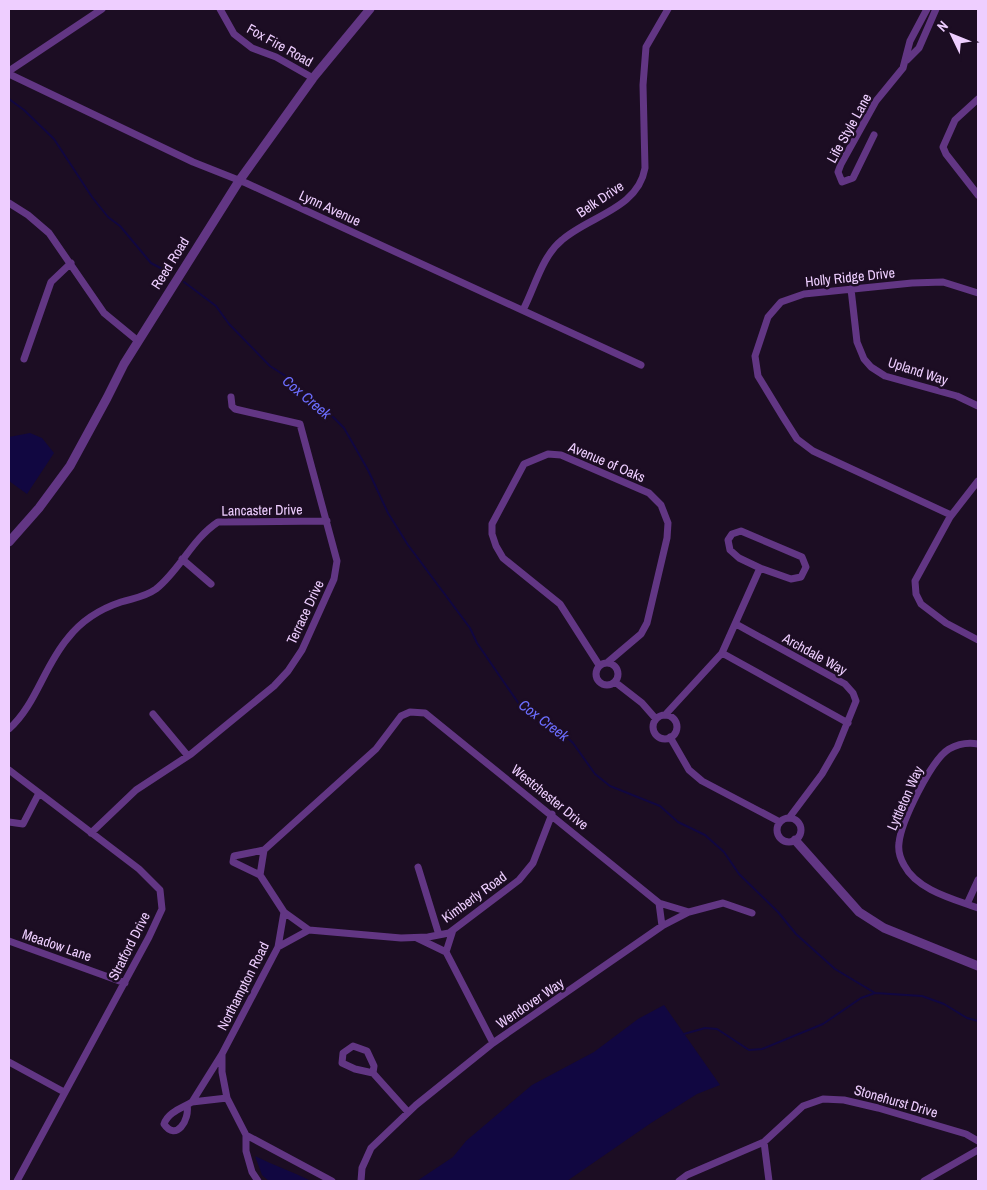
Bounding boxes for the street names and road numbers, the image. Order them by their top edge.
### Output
street label: Fox Fire Road [244,19,316,71]
street label: Life Style Lane [823,90,875,166]
street label: Belk Drive [573,177,627,221]
street label: Lynn Avenue [296,186,364,230]
street label: Reed Road [147,234,193,292]
street label: Holly Ridge Drive [804,263,896,291]
street label: Upland Way [886,353,951,389]
street label: Avenue of Oaks [565,437,648,486]
street label: Lancaster Drive [221,500,303,520]
street label: Terrace Drive [282,577,328,647]
street label: Archdale Way [779,628,851,679]
street label: Westchester Drive [508,760,592,834]
street label: Lyttleton Way [883,763,927,833]
street label: Kimberly Road [438,867,510,927]
street label: Stratford Drive [104,909,154,983]
street label: Meadow Lane [20,925,94,965]
street label: Northampton Road [213,939,273,1033]
street label: Wendover Way [493,974,568,1032]
street label: Stonehurst Drive [852,1080,940,1122]

